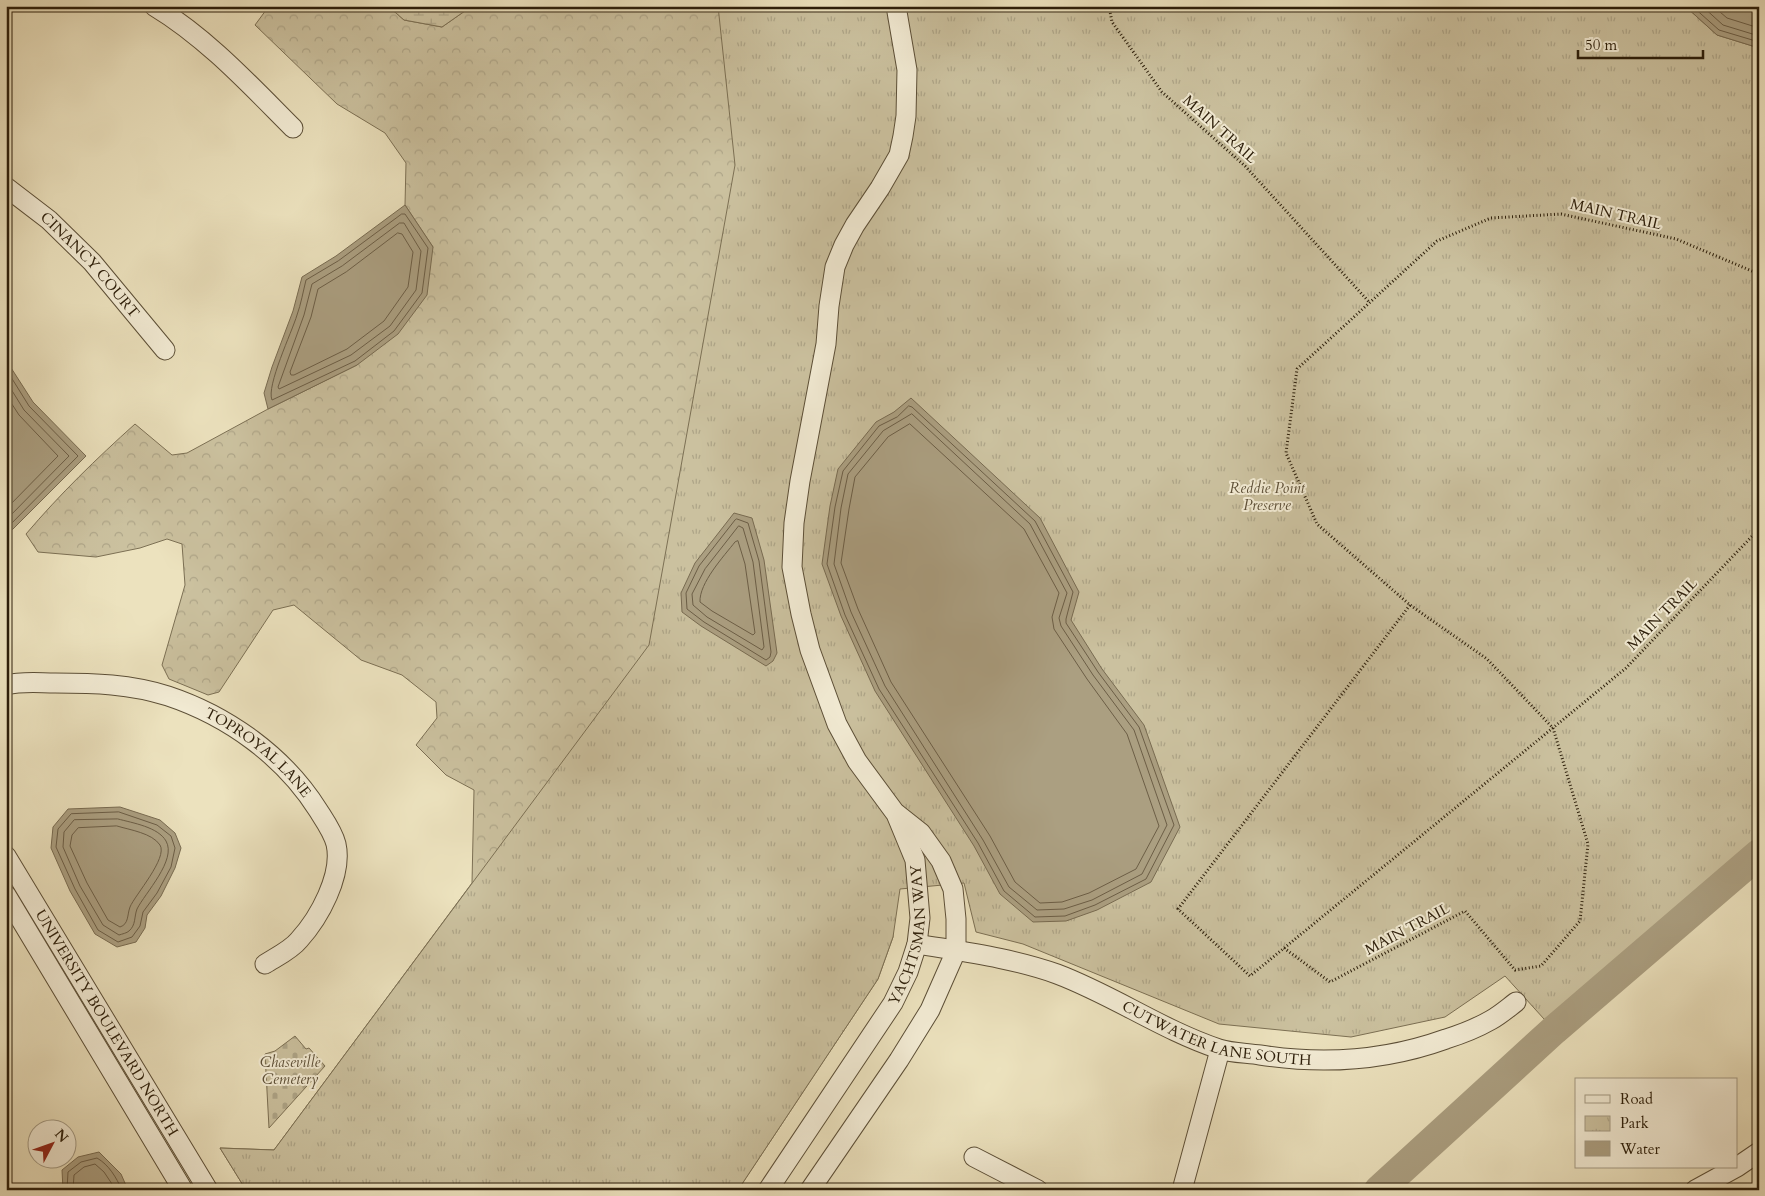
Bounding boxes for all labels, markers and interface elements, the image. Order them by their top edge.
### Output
scale bar [1578,28,1702,60]
text: 50 m [1585,35,1617,55]
street label: MAIN TRAIL [1179,90,1262,168]
street label: MAIN TRAIL [1568,194,1664,234]
street label: CINANCY COURT [37,207,144,322]
park label: Reddie Point Preserve [1229,478,1306,515]
street label: MAIN TRAIL [1622,573,1702,654]
street label: TOPROYAL LANE [201,703,316,801]
street label: YACHTSMAN WAY [883,863,930,1008]
street label: MAIN TRAIL [1361,898,1454,960]
street label: UNIVERSITY BOULEVARD NORTH [32,906,182,1140]
street label: CUTWATER LANE SOUTH [1119,996,1313,1070]
park label: Chaseville Cemetery [260,1052,321,1089]
legend [1575,1078,1738,1168]
text: Road [1620,1089,1653,1109]
text: Park [1620,1113,1649,1133]
north arrow [28,1118,78,1168]
text: Water [1619,1139,1661,1159]

